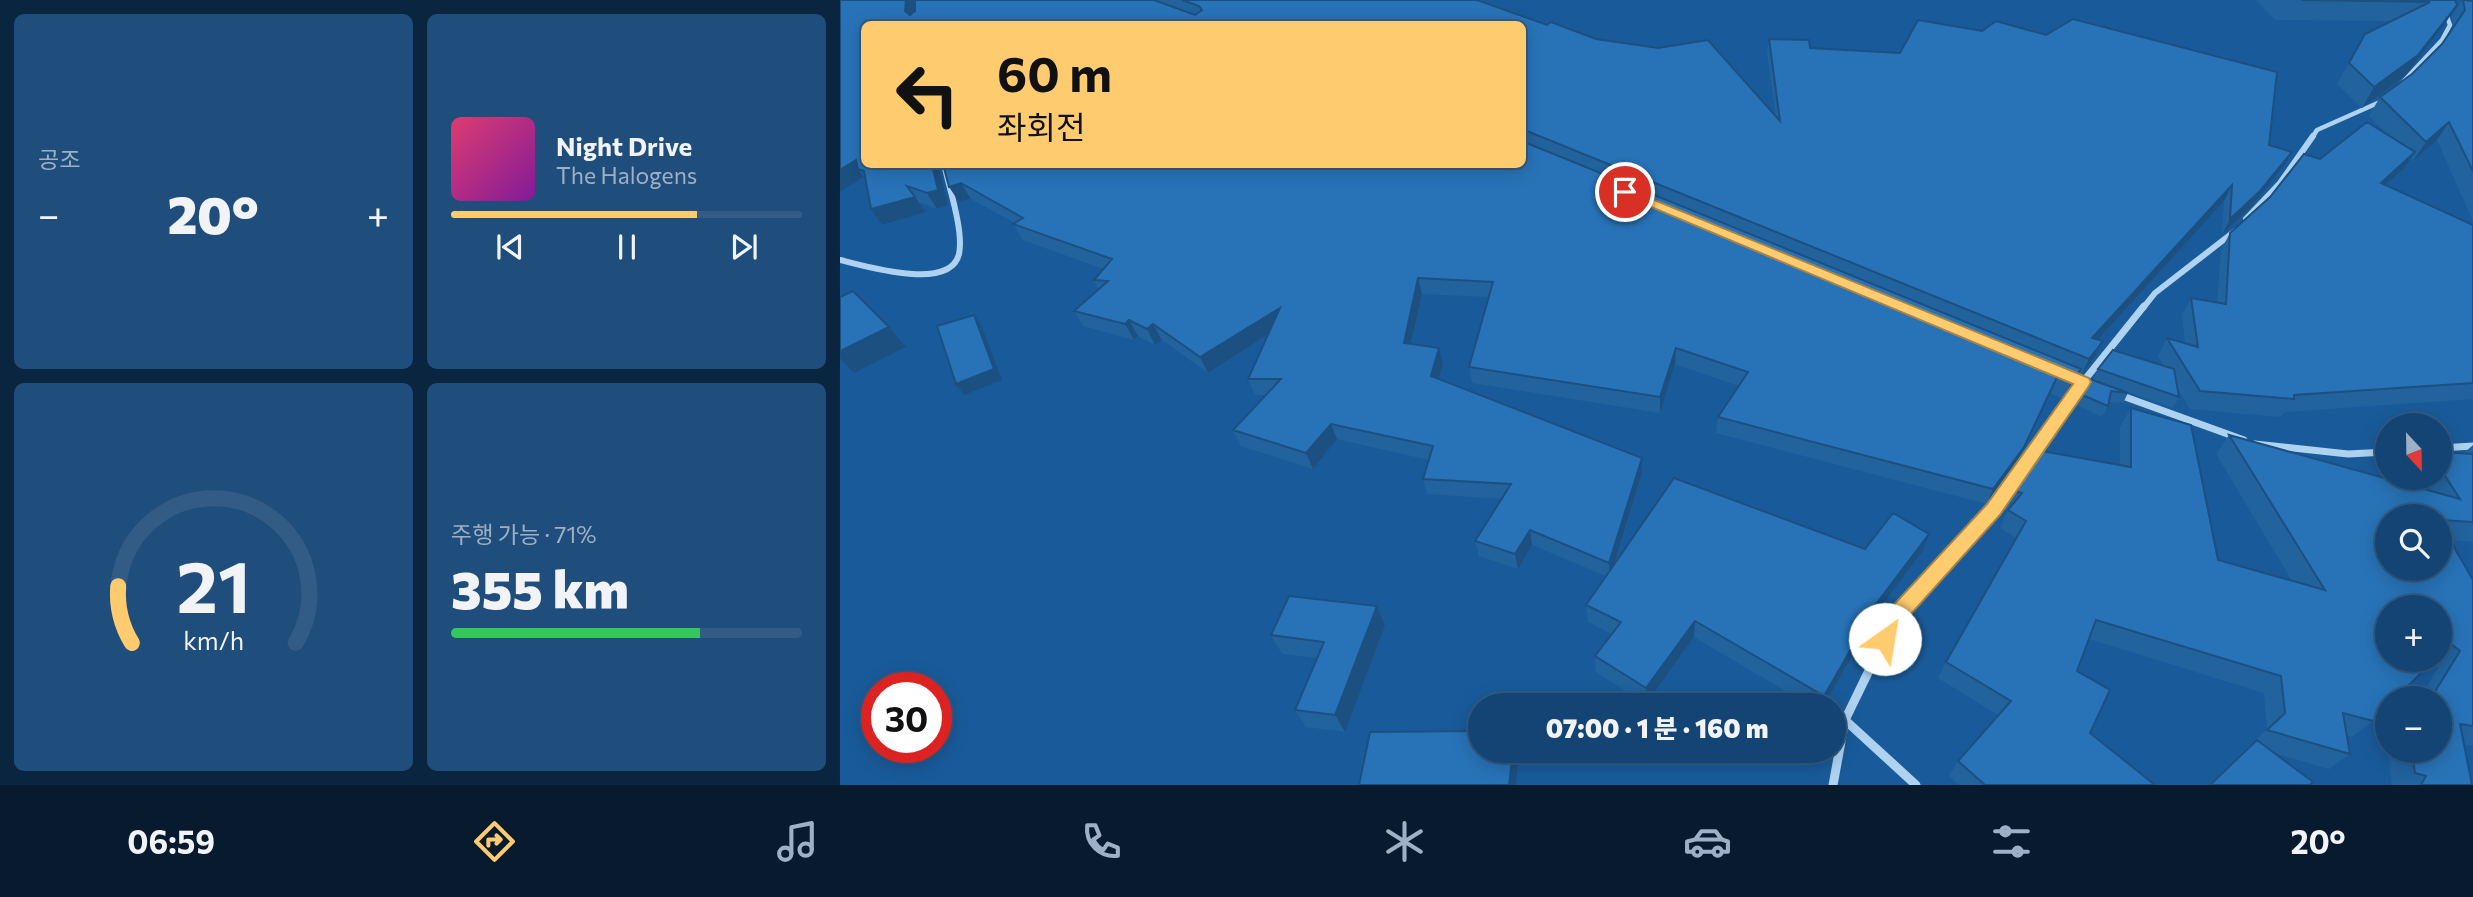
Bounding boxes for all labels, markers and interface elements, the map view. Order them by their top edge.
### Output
text: 60 m [997,42,1112,102]
icon: left [882,49,973,140]
text: 좌회전 [997,106,1085,146]
text: Night Drive [556,130,692,161]
text: 공조 [38,145,80,173]
text: The Halogens [556,161,697,189]
pin [1595,162,1655,222]
icon: arrive [1606,173,1644,211]
text: 20° [167,181,259,245]
text: − [38,190,60,237]
text: + [367,190,389,237]
icon: previous [491,228,529,266]
icon: pause [608,228,646,266]
icon: next [725,228,763,266]
north arrow [2375,413,2452,490]
map controls [2375,413,2452,763]
button: search [2375,504,2452,581]
text: 주행 가능 · 71% [451,520,597,548]
text: 21 [176,539,251,628]
text: 355 km [451,556,629,620]
button: + [2375,595,2452,672]
position arrow [1848,602,1922,676]
text: km/h [183,625,244,655]
speed limit sign: 30 [861,672,952,763]
button: − [2375,686,2452,763]
text: 07:00 · 1 분 · 160 m [1546,712,1768,743]
icon: directions [470,817,519,866]
icon: music [773,817,822,866]
icon: phone [1077,817,1126,866]
icon: climate [1380,817,1429,866]
icon: car [1683,817,1732,866]
icon: filters [1987,817,2036,866]
text: 06:59 [127,821,215,861]
text: 20° [2290,821,2346,861]

